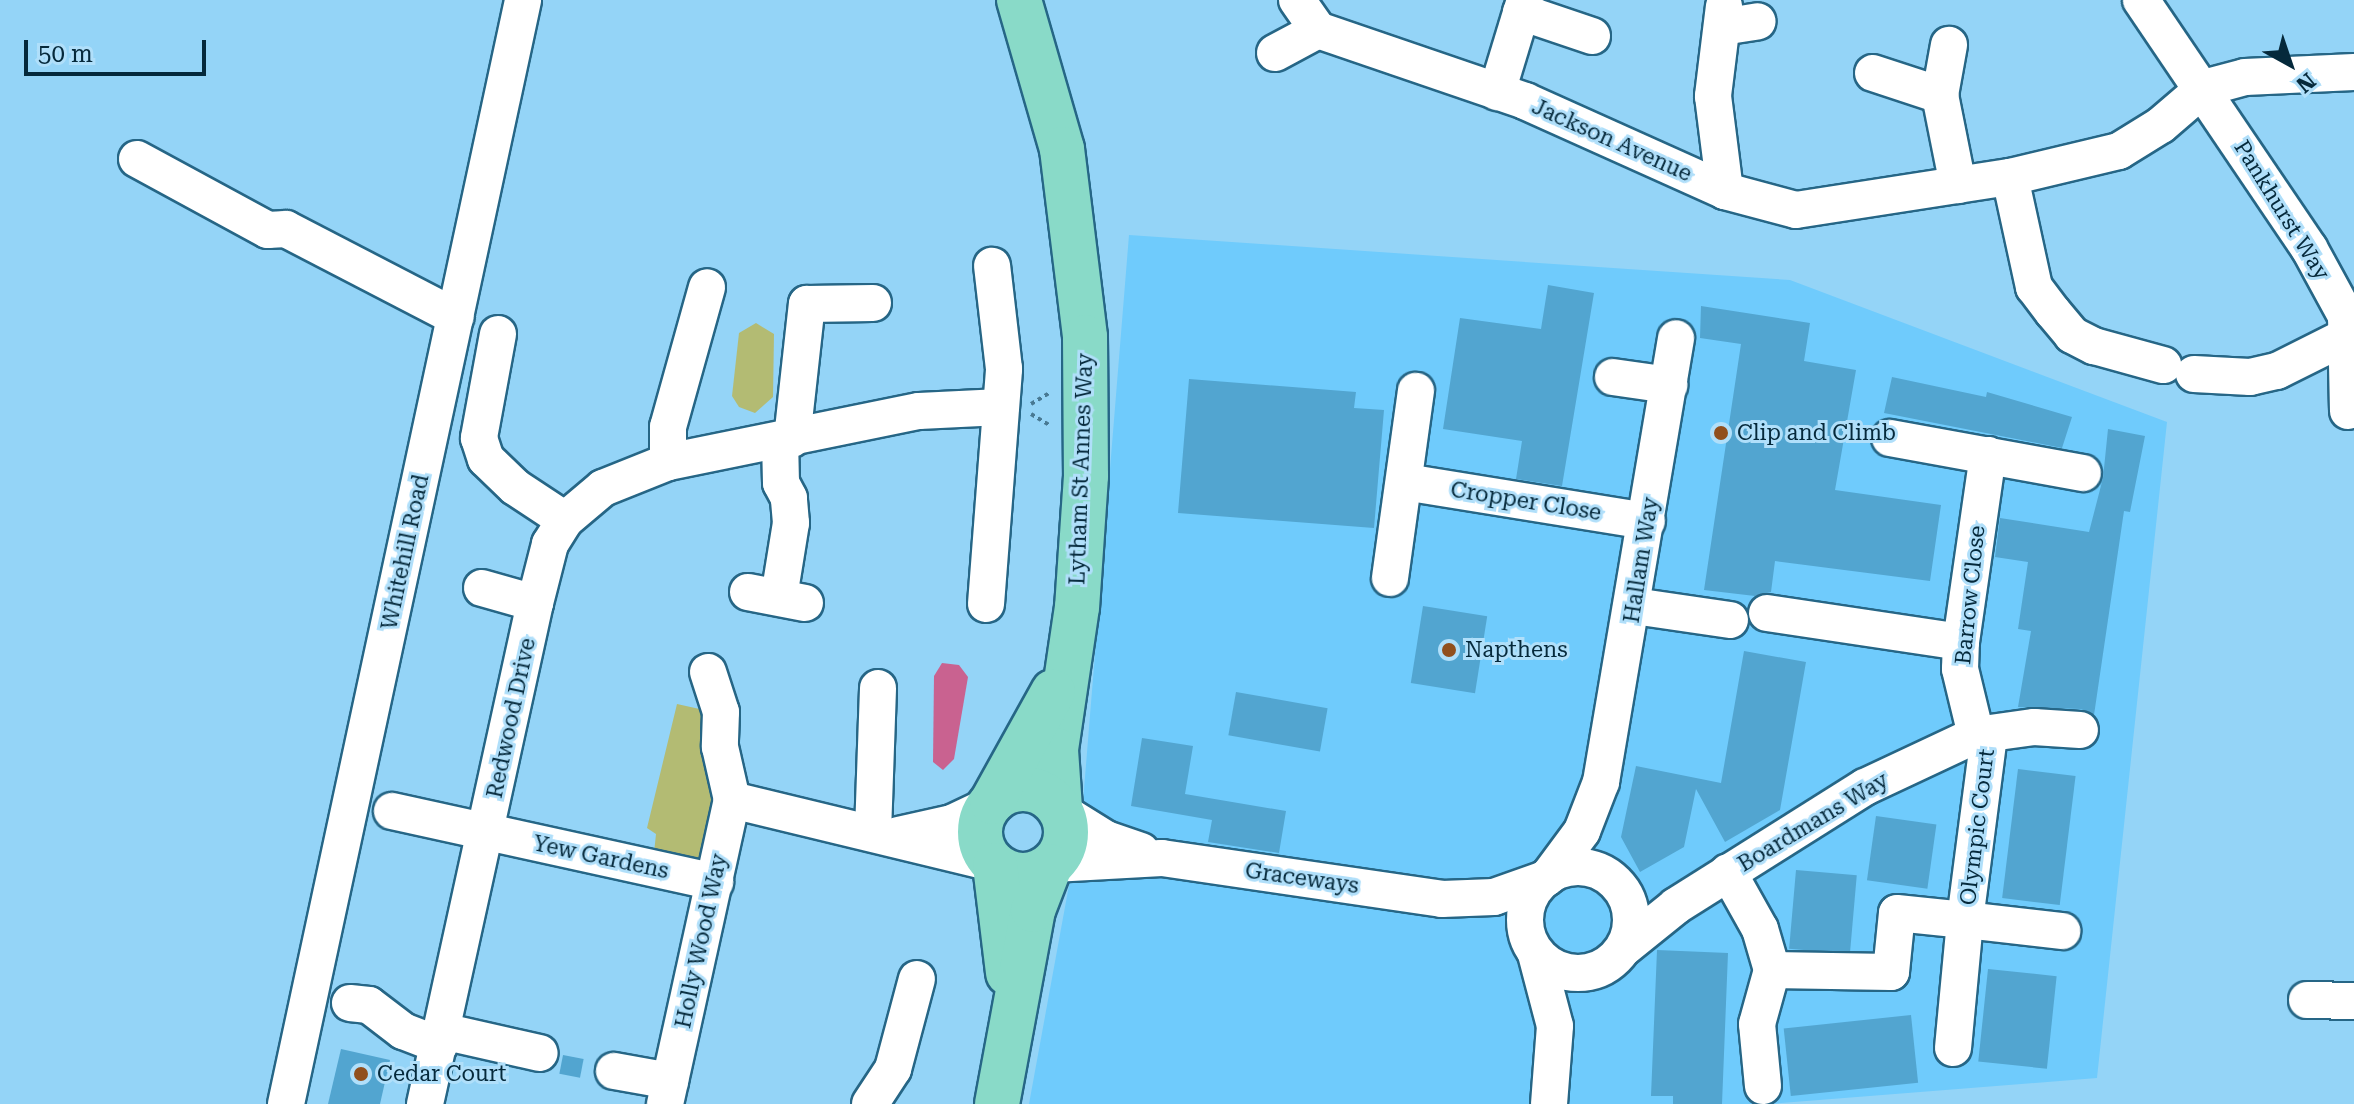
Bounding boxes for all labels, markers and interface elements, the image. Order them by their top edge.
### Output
scale bar [28,24,210,74]
north arrow [2250,24,2330,104]
text: 50 m [38,40,93,68]
text: N [2291,68,2320,98]
street label: Jackson Avenue [1528,93,1696,187]
street label: Pankhurst Way [2229,135,2335,285]
street label: Lytham St Annes Way [1064,353,1098,585]
place label: Clip and Climb [1737,420,1896,446]
marker: Clip and Climb [1712,424,1730,442]
street label: Whitehill Road [376,472,434,632]
street label: Cropper Close [1449,476,1603,526]
street label: Hallam Way [1618,495,1664,625]
street label: Barrow Close [1950,524,1990,666]
street label: Redwood Drive [481,635,541,801]
place label: Napthens [1465,637,1568,663]
marker: Napthens [1440,641,1458,659]
street label: Olympic Court [1954,747,2000,907]
street label: Boardmans Way [1733,767,1893,877]
street label: Yew Gardens [531,830,671,884]
street label: Holly Wood Way [670,851,732,1031]
street label: Graceways [1244,857,1360,899]
place label: Cedar Court [377,1061,506,1087]
marker: Cedar Court [352,1065,370,1083]

